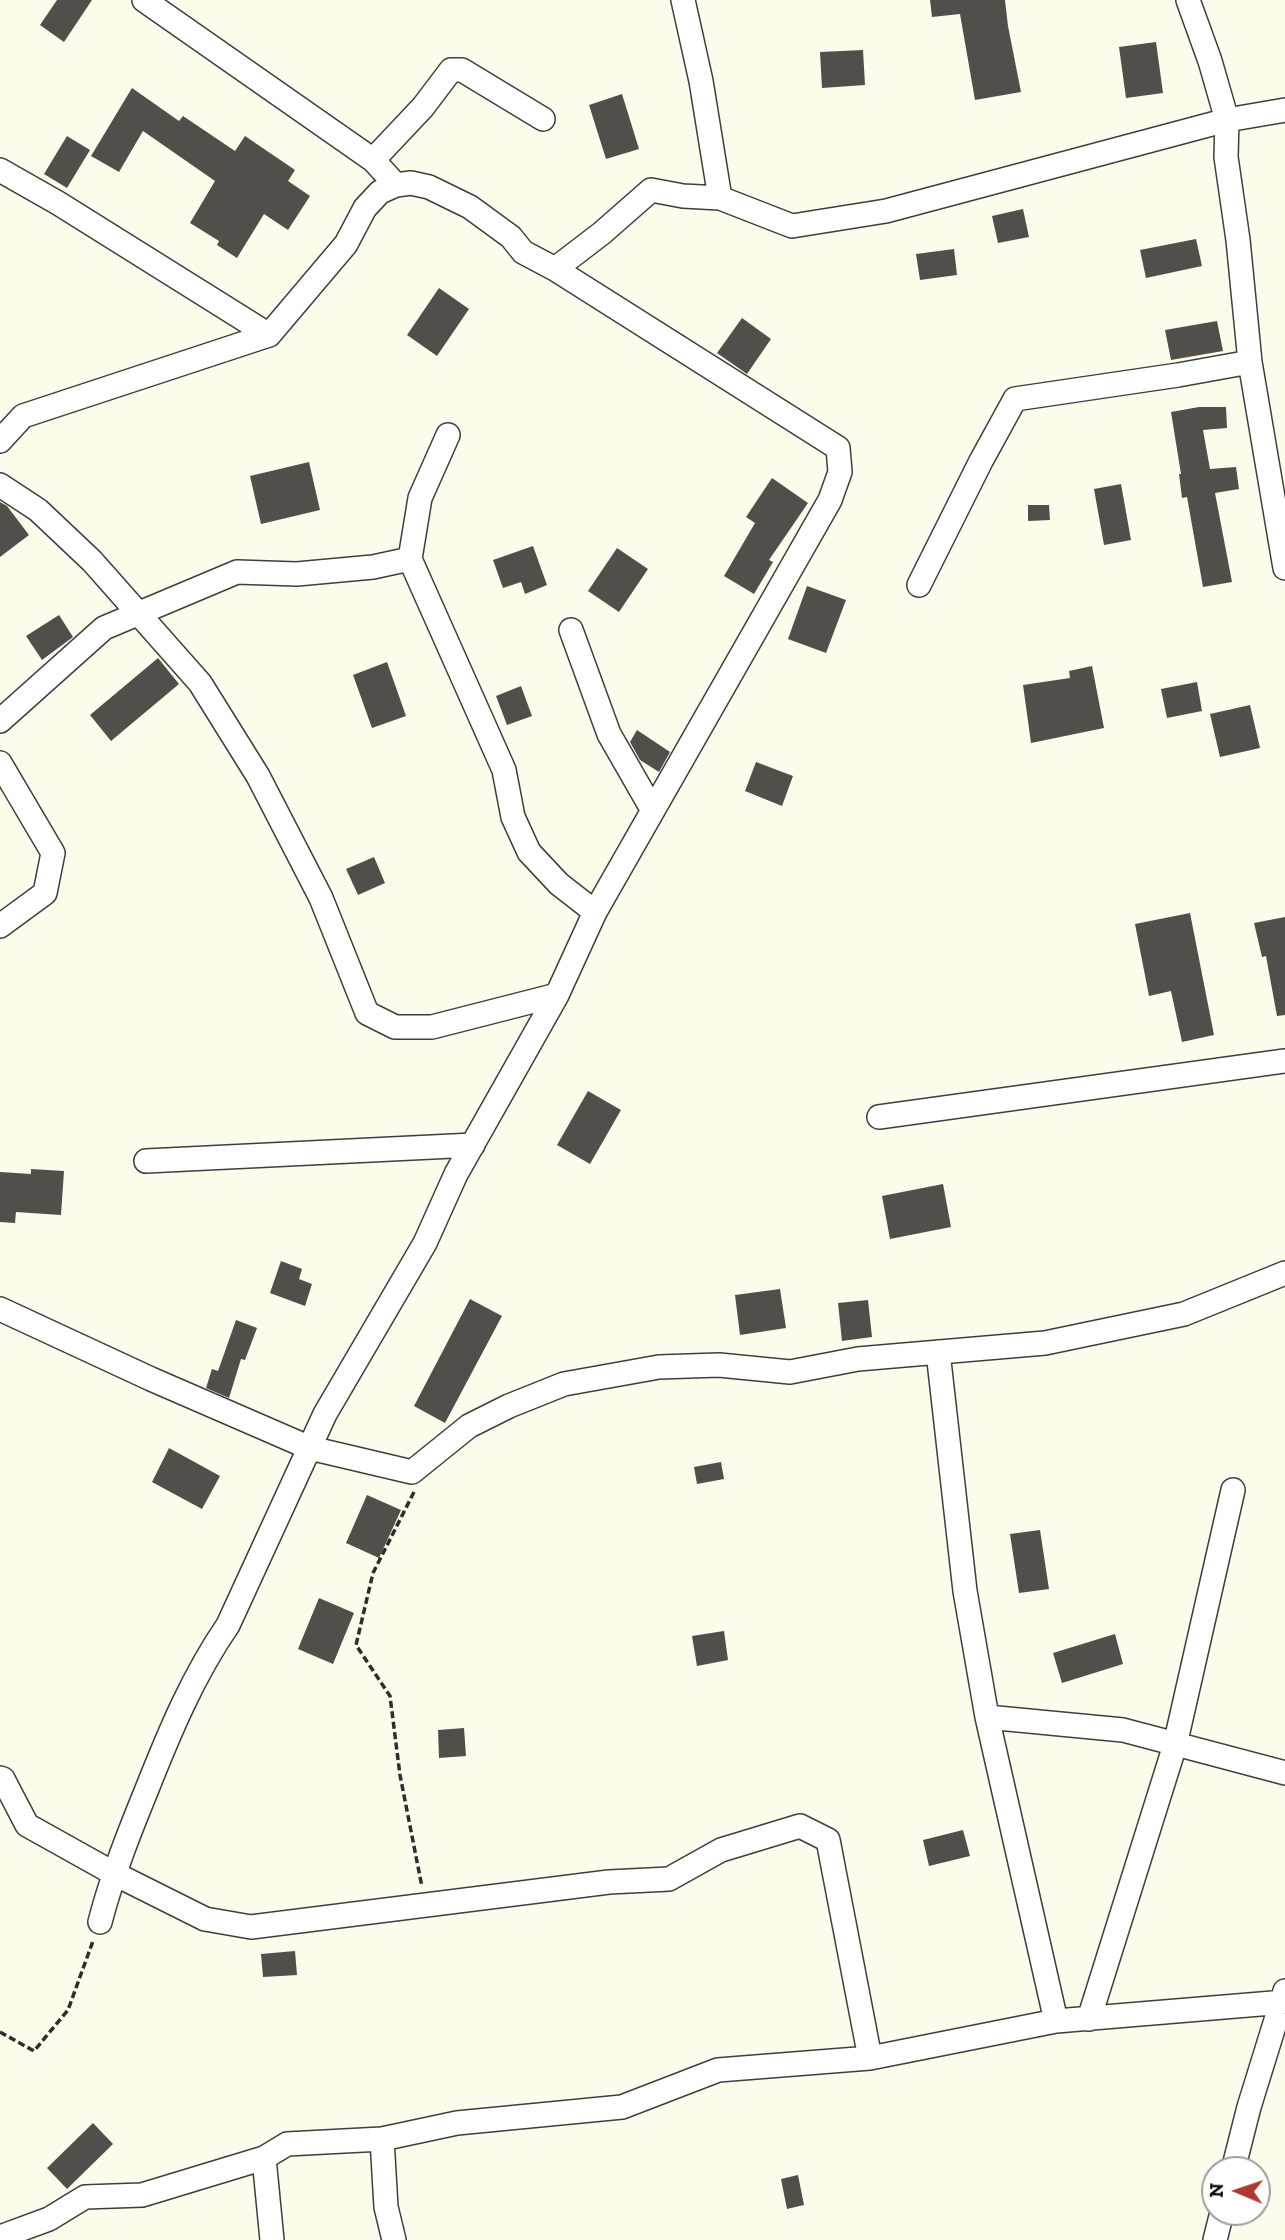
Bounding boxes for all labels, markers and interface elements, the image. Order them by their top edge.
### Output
north arrow [1201,2156,1271,2226]
text: N [1205,2183,1228,2198]

